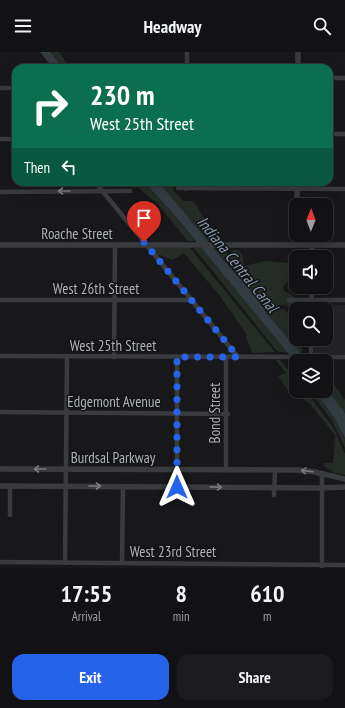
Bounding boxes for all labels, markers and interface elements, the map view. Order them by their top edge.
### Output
icon: menu [12,15,34,37]
text: Headway [143,15,202,38]
icon: search [311,15,333,37]
text: 230 m [90,76,154,113]
icon: right [24,80,76,132]
text: West 25th Street [90,112,194,135]
icon: left [58,156,80,178]
text: Then [24,158,50,177]
one-way arrow [58,187,71,195]
north arrow [289,198,333,242]
map controls [289,198,333,398]
pin [127,201,161,242]
icon: arrive [133,207,155,229]
water label: Indiana Central Canal [193,212,284,317]
street label: Roache Street [41,224,113,243]
button: sound [289,250,333,294]
street label: West 26th Street [53,279,139,298]
button: search [289,302,333,346]
street label: West 25th Street [70,336,156,355]
button: layers [289,354,333,398]
street label: Bond Street [205,383,224,443]
street label: Edgemont Avenue [67,392,161,411]
street label: Burdsal Parkway [71,448,156,467]
one-way arrow [34,465,47,473]
position arrow [156,466,198,508]
one-way arrow [301,467,314,475]
one-way arrow [88,482,101,490]
one-way arrow [209,483,222,491]
street label: West 23rd Street [130,542,216,561]
text: 17:55 [60,578,112,609]
text: 8 [175,578,187,609]
text: 610 [250,578,285,609]
text: Arrival [72,608,101,625]
text: min [173,608,190,625]
text: m [263,608,272,625]
button: Exit [12,654,169,700]
button: Share [177,654,333,700]

